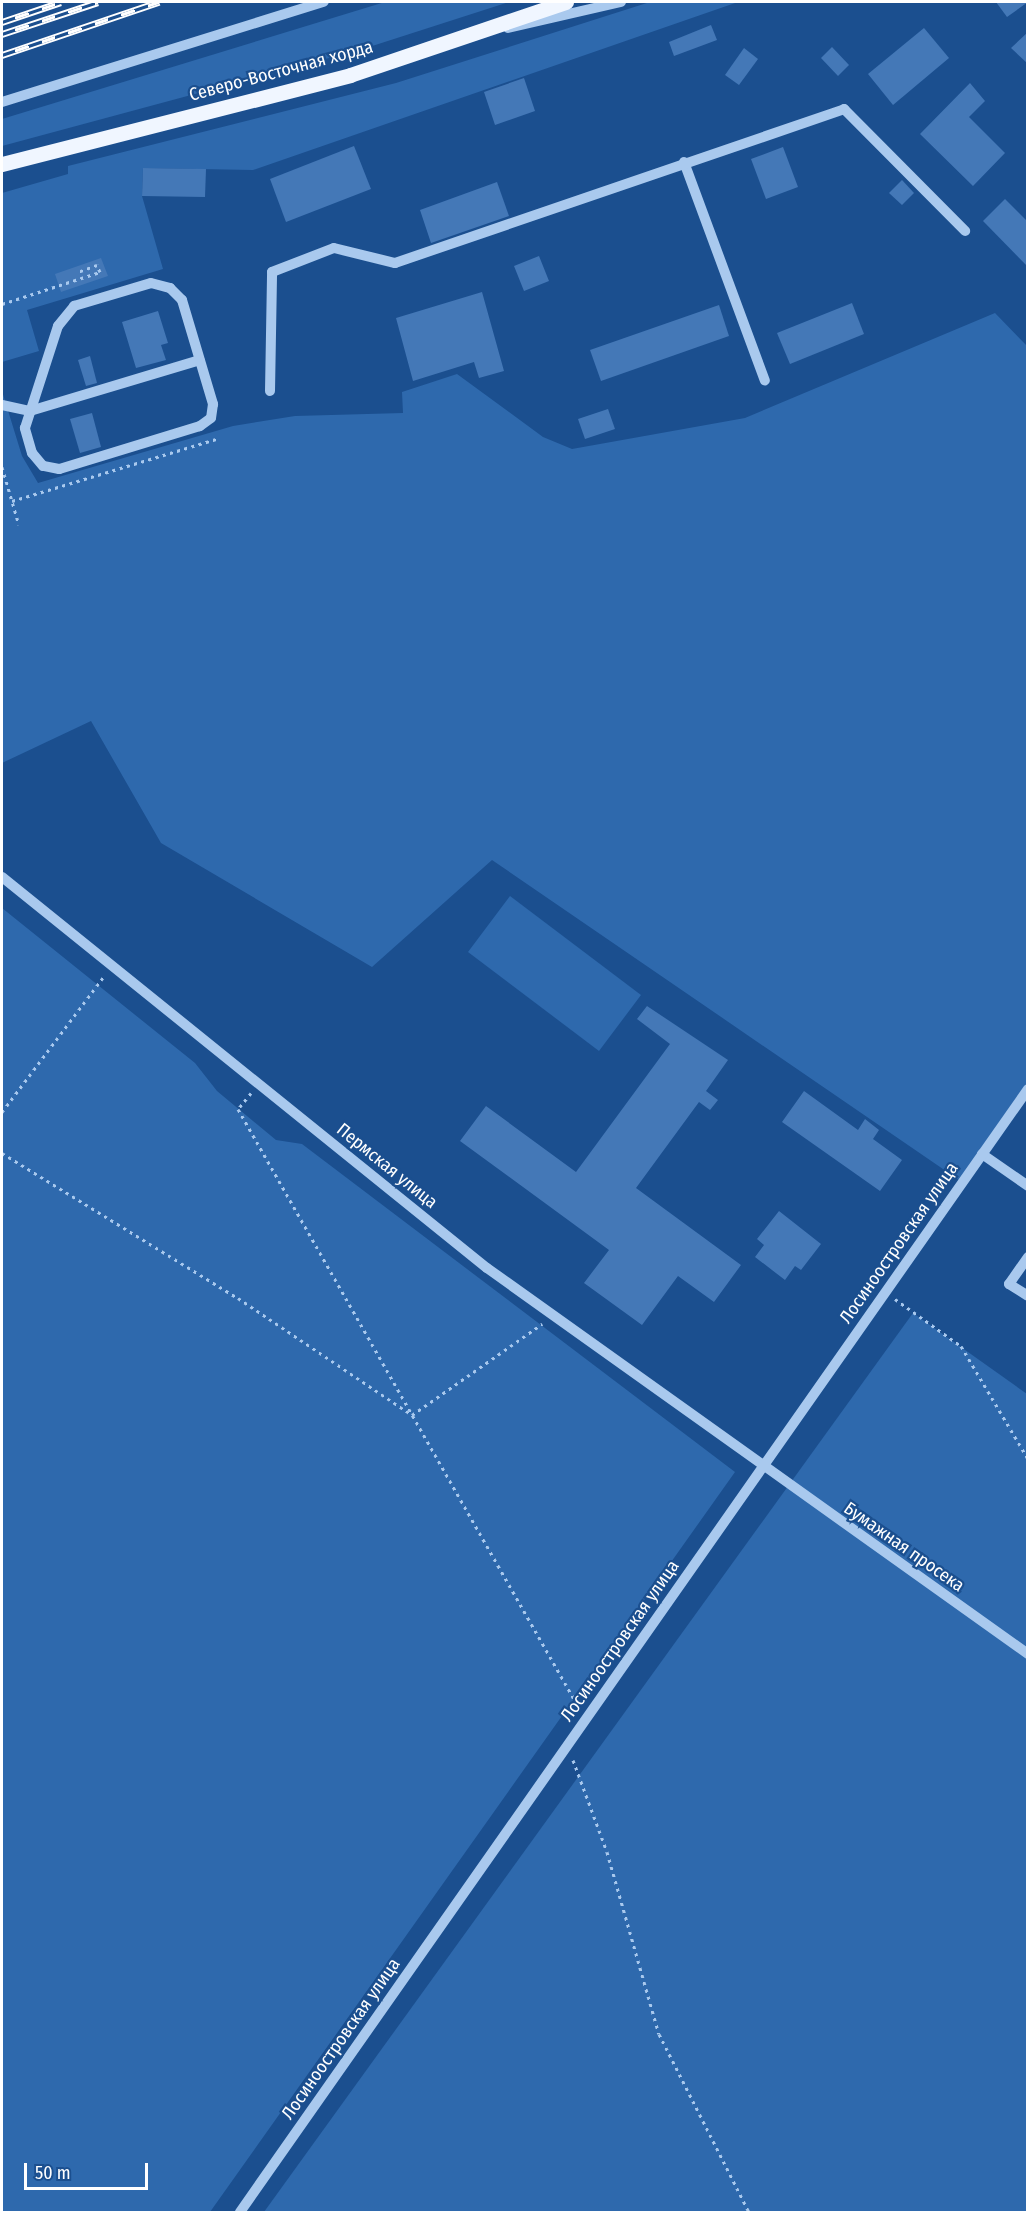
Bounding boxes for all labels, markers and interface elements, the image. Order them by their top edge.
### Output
street label: Северо-Восточная хорда [187,36,375,106]
street label: Пермская улица [332,1119,442,1213]
street label: Лосиноостровская улица [835,1158,963,1328]
street label: Бумажная просека [840,1497,968,1597]
street label: Лосиноостровская улица [556,1556,684,1726]
street label: Лосиноостровская улица [277,1954,405,2124]
scale bar [27,2151,152,2189]
text: 50 m [35,2162,71,2184]

